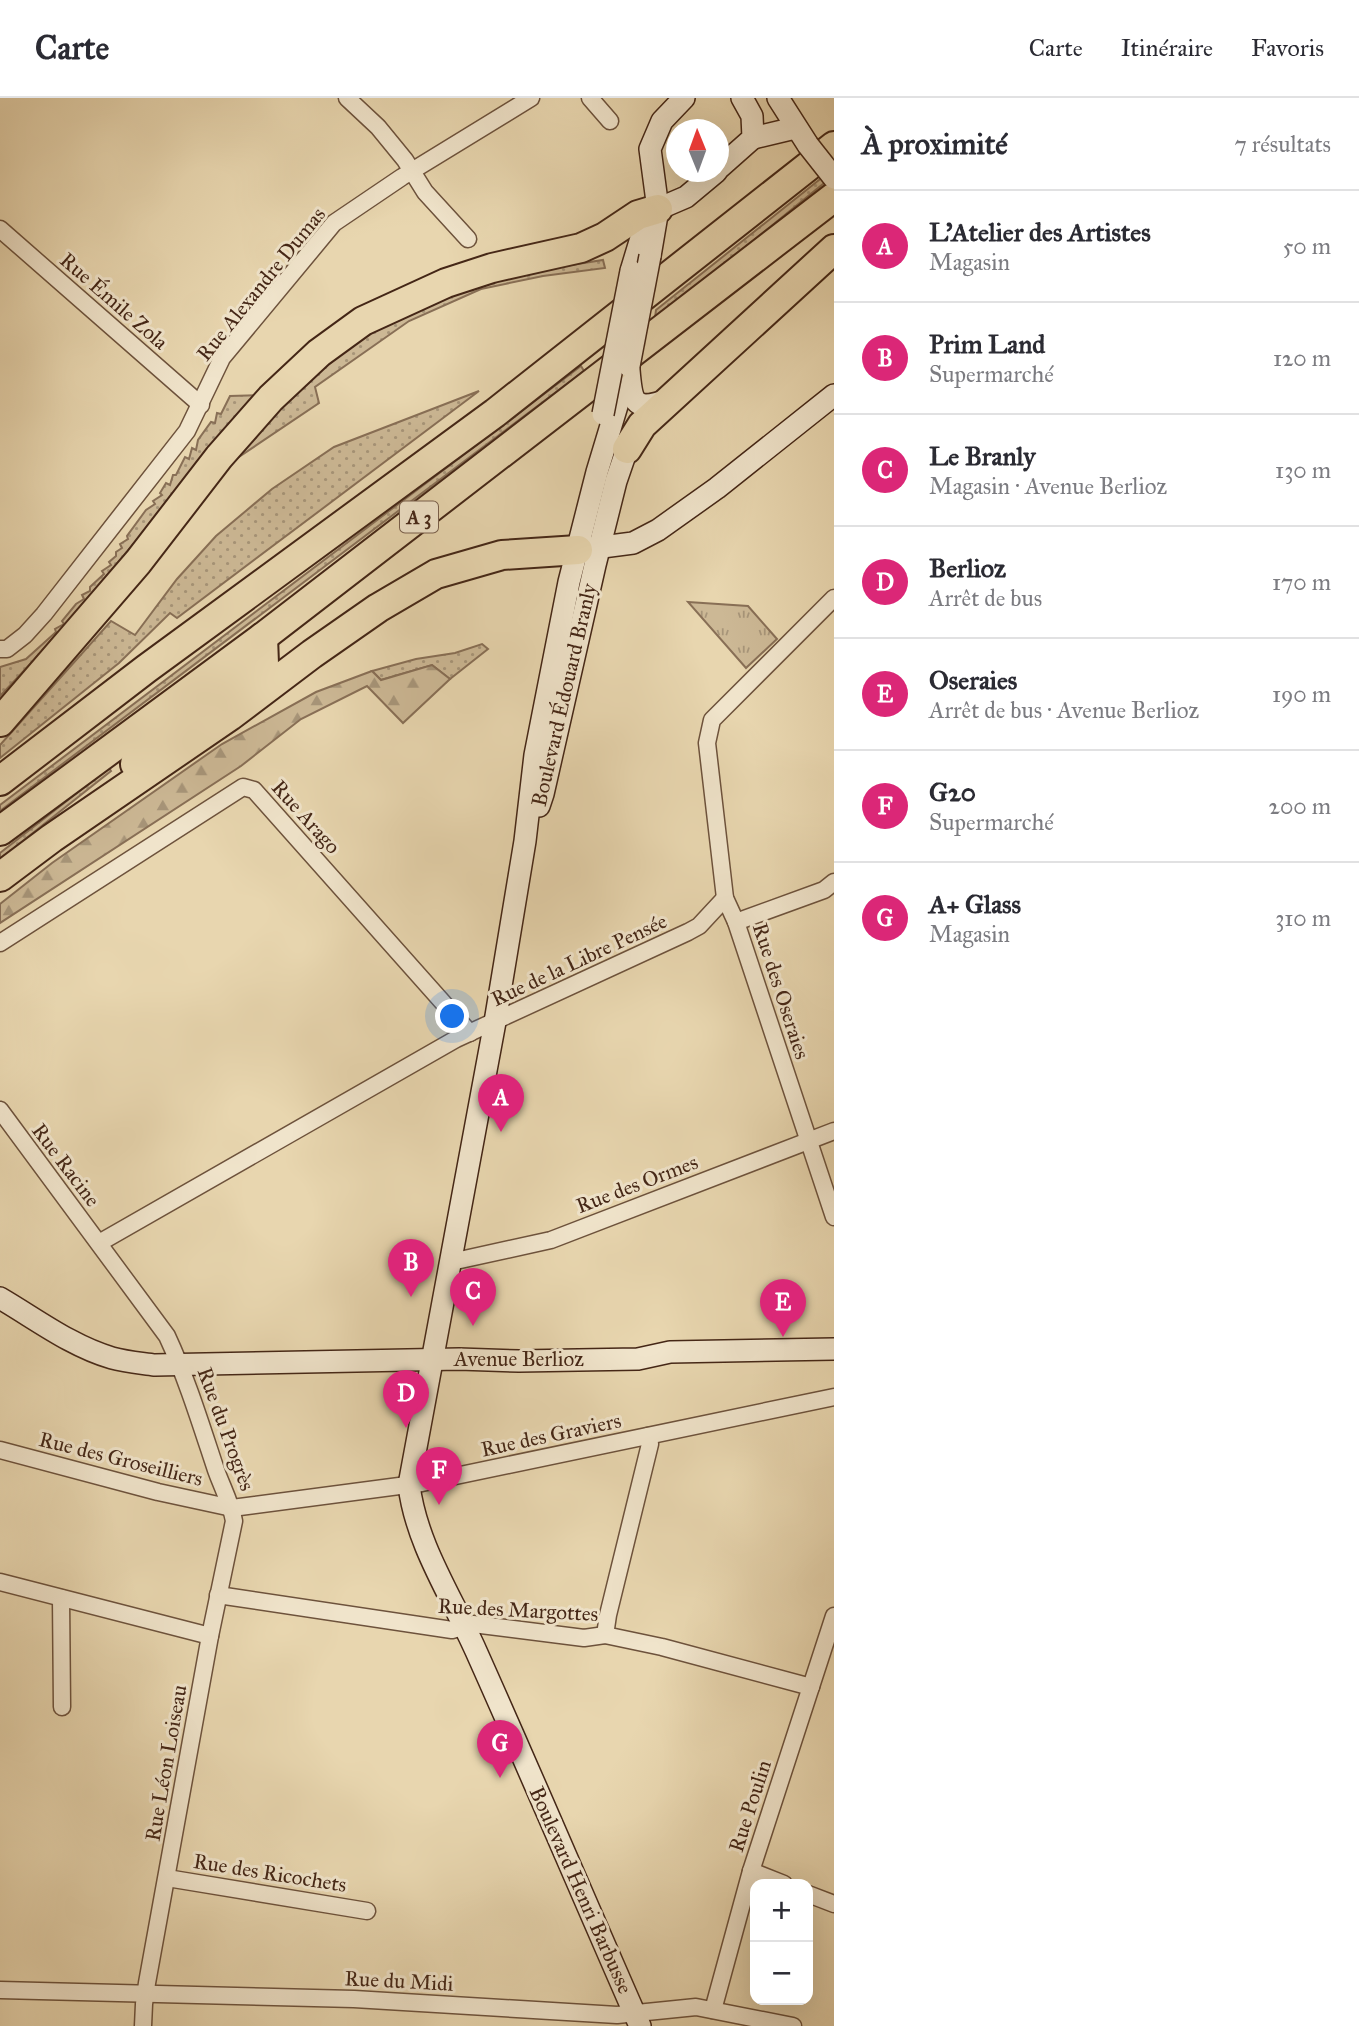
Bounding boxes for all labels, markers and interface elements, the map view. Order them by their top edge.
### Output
text: Carte [35,28,109,68]
text: Carte [1029,33,1083,63]
text: Itinéraire [1121,33,1213,63]
text: Favoris [1251,33,1324,63]
north arrow [666,119,729,182]
text: À proximité [862,126,1008,162]
text: 7 résultats [1235,130,1331,158]
street label: Rue Alexandre Dumas [191,202,331,366]
text: L'Atelier des Artistes [929,216,1151,248]
text: A [877,232,893,260]
text: 50 m [1283,232,1331,260]
street label: Rue Émile Zola [55,246,174,355]
text: Magasin [929,248,1010,276]
text: Prim Land [929,328,1045,360]
text: B [877,344,893,372]
text: 120 m [1273,344,1331,372]
text: Supermarché [929,360,1054,388]
text: Le Branly [929,440,1035,472]
text: C [877,456,893,484]
text: 130 m [1275,456,1331,484]
text: Magasin · Avenue Berlioz [929,472,1167,500]
road number: A 3 [400,502,438,532]
text: Berlioz [929,552,1006,584]
text: D [876,568,894,596]
text: 170 m [1272,568,1331,596]
street label: Boulevard Édouard Branly [525,580,603,809]
text: Arrêt de bus [929,584,1042,612]
text: Oseraies [929,664,1017,696]
text: E [877,680,893,708]
text: 190 m [1272,680,1331,708]
text: Arrêt de bus · Avenue Berlioz [929,696,1199,724]
street label: Rue Arago [266,775,346,859]
text: G20 [929,776,976,808]
text: F [877,792,893,820]
text: 200 m [1269,792,1331,820]
text: Supermarché [929,808,1054,836]
text: A+ Glass [929,888,1021,920]
text: G [877,904,893,932]
text: 310 m [1275,904,1331,932]
street label: Rue de la Libre Pensée [487,908,671,1012]
street label: Rue des Oseraies [747,920,815,1062]
text: Magasin [929,920,1010,948]
your location [435,999,469,1033]
pin: A [478,1074,524,1132]
street label: Rue Racine [26,1118,106,1212]
street label: Rue des Ormes [572,1149,702,1219]
pin: B [388,1239,434,1297]
pin: C [450,1268,496,1326]
pin: E [760,1279,806,1337]
street label: Avenue Berlioz [453,1346,584,1372]
street label: Rue du Progrès [192,1364,260,1494]
pin: D [383,1370,429,1428]
street label: Rue des Graviers [479,1407,623,1463]
street label: Rue des Groseilliers [36,1426,206,1492]
pin: F [416,1447,462,1505]
street label: Rue des Margottes [437,1593,599,1627]
street label: Rue Léon Loiseau [139,1683,193,1843]
pin: G [477,1720,523,1778]
street label: Rue Poulin [723,1757,777,1855]
street label: Boulevard Henri Barbusse [524,1782,639,1998]
street label: Rue des Ricochets [191,1848,349,1898]
map controls [750,1879,813,2005]
button: + [750,1879,813,1942]
button: − [750,1942,813,2005]
street label: Rue du Midi [344,1965,454,1997]

